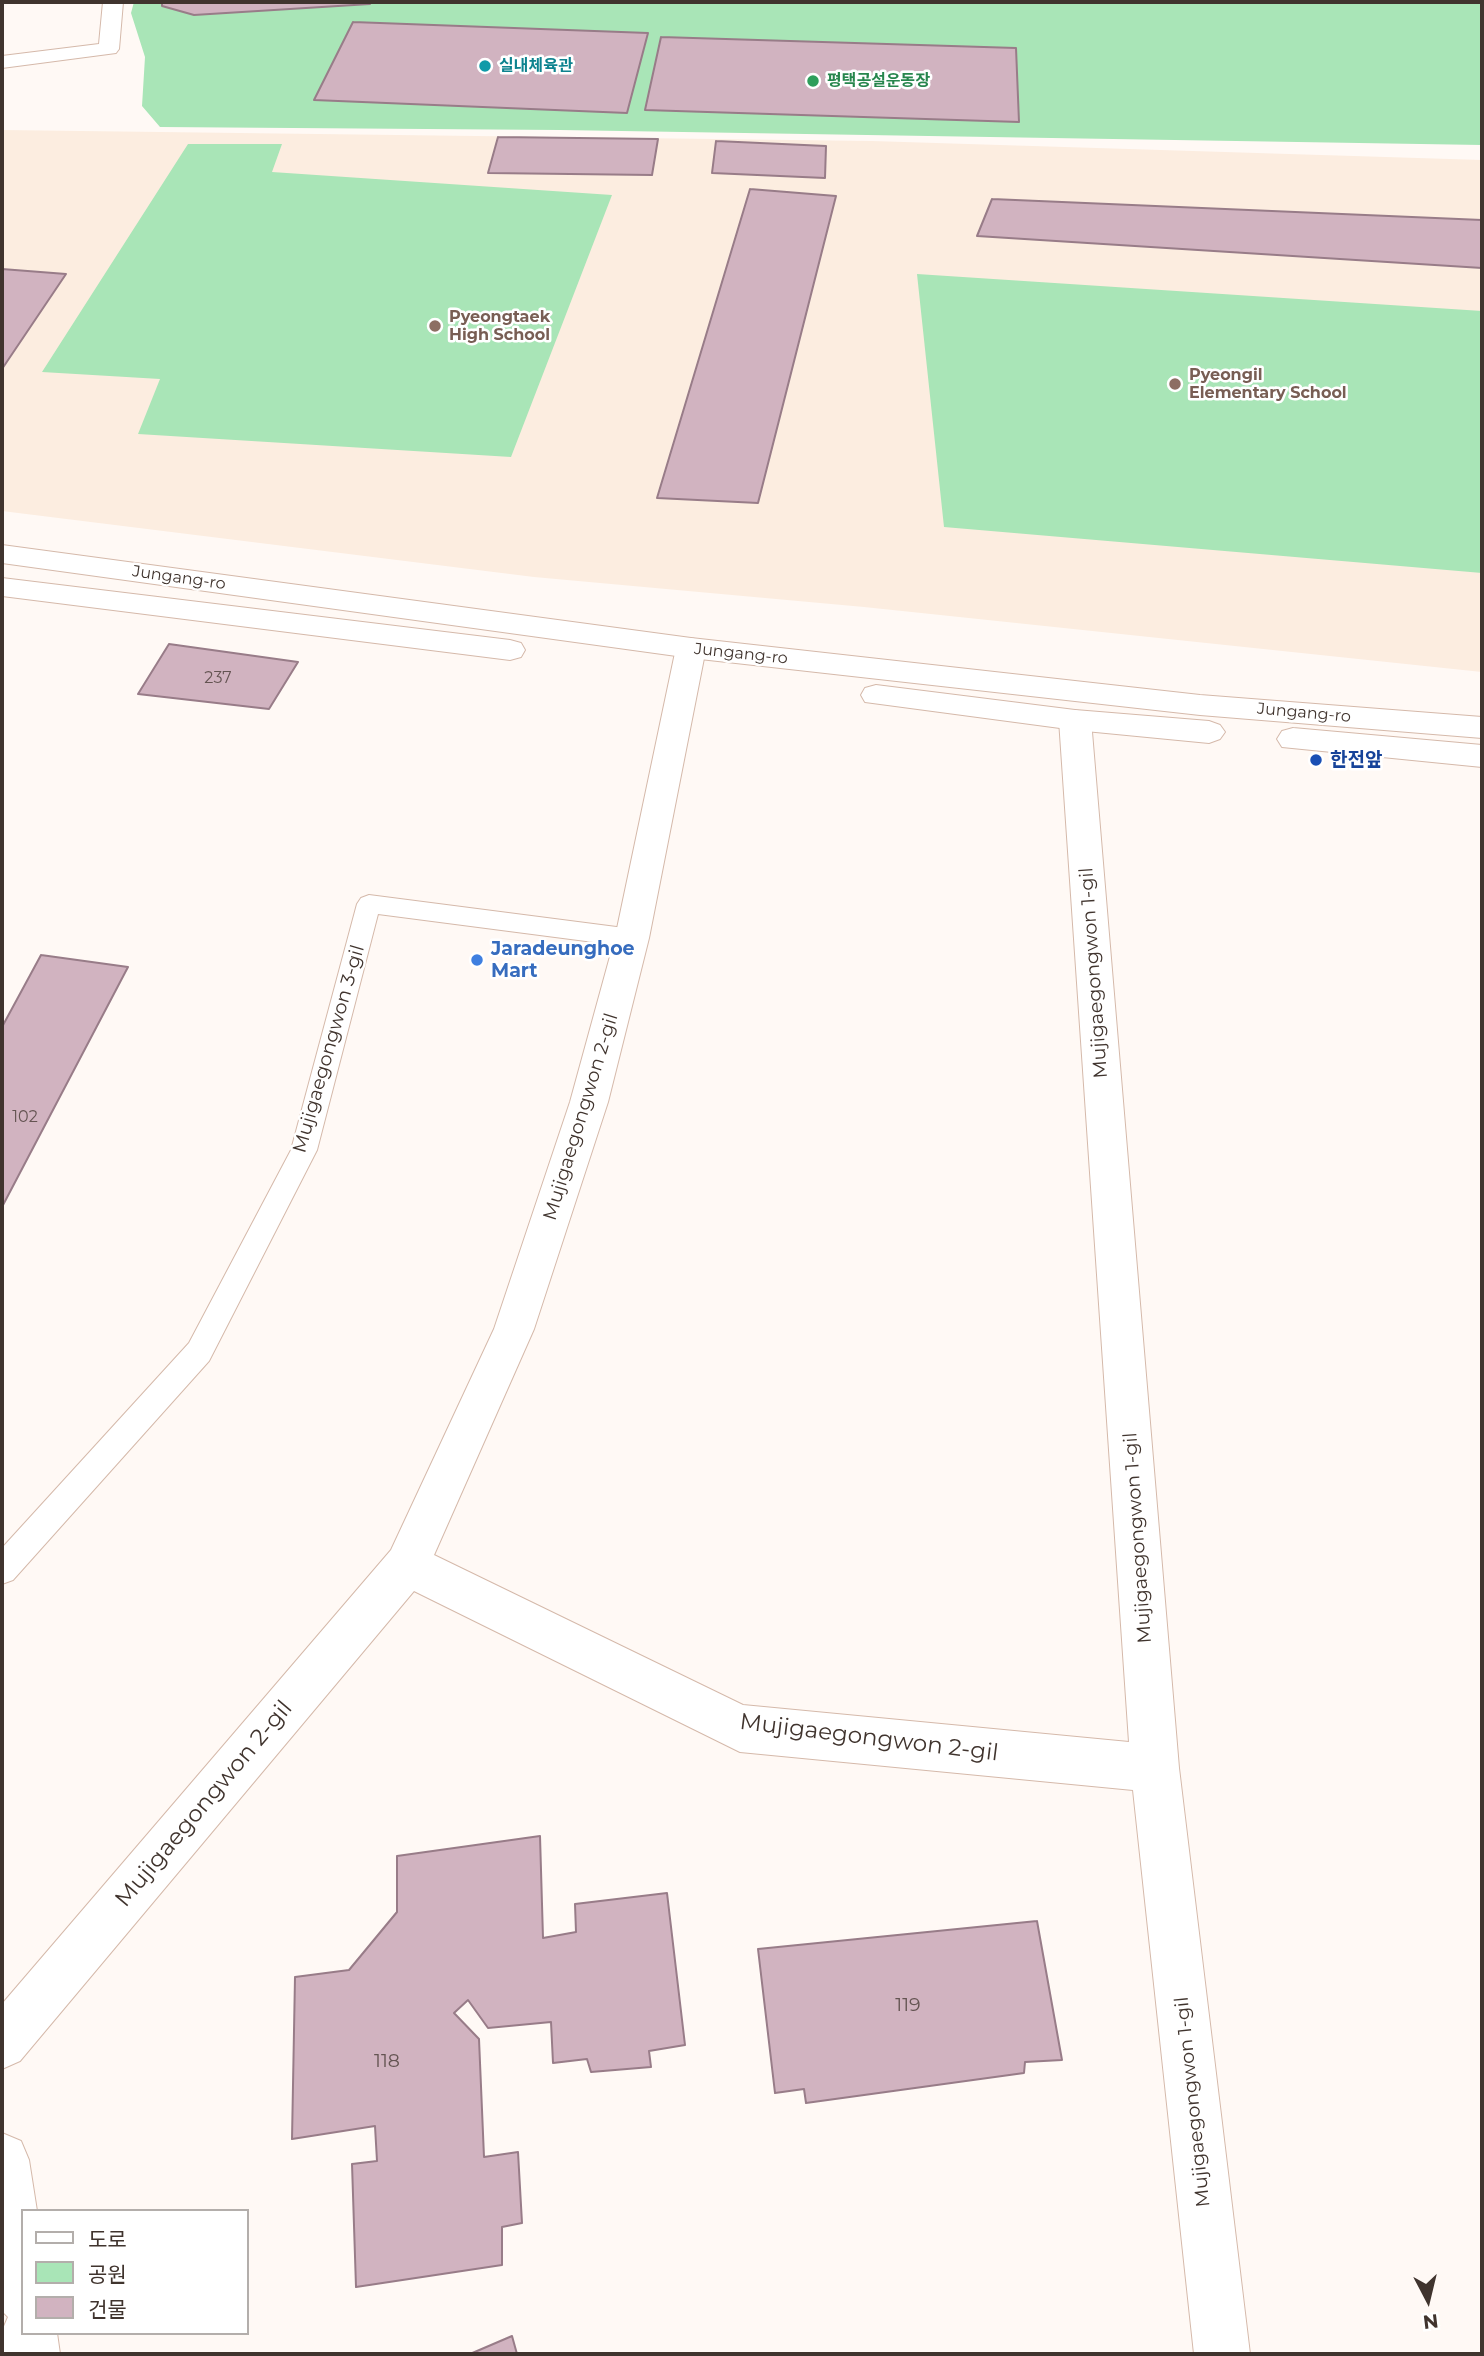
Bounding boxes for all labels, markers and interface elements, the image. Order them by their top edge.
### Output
place label: 실내체육관 [499,56,573,76]
marker: 실내체육관 [477,58,493,74]
place label: 평택공설운동장 [827,71,930,91]
marker: 평택공설운동장 [805,73,821,89]
place label: Pyeongtaek High School [449,307,550,345]
marker: Pyeongtaek High School [427,318,443,334]
place label: Pyeongil Elementary School [1189,365,1347,403]
marker: Pyeongil Elementary School [1167,376,1183,392]
street label: Jungang-ro [131,562,227,594]
street label: Jungang-ro [693,640,789,668]
house number: 237 [204,668,232,688]
street label: Jungang-ro [1256,699,1352,727]
place label: 한전앞 [1330,749,1382,771]
marker: 한전앞 [1308,752,1324,768]
street label: Mujigaegongwon 1-gil [1075,867,1113,1079]
place label: Jaradeunghoe Mart [491,938,635,982]
street label: Mujigaegongwon 3-gil [288,942,370,1156]
marker: Jaradeunghoe Mart [469,952,485,968]
street label: Mujigaegongwon 2-gil [539,1011,623,1223]
house number: 102 [12,1107,38,1127]
street label: Mujigaegongwon 1-gil [1119,1432,1157,1644]
street label: Mujigaegongwon 2-gil [110,1695,298,1913]
street label: Mujigaegongwon 2-gil [738,1708,1000,1768]
house number: 119 [895,1994,921,2016]
street label: Mujigaegongwon 1-gil [1171,1996,1215,2208]
house number: 118 [374,2050,400,2072]
legend [21,2209,248,2335]
text: 도로 [88,2227,127,2252]
text: 공원 [88,2262,127,2287]
north arrow [1393,2265,1463,2335]
text: 건물 [88,2297,127,2322]
text: N [1422,2309,1440,2334]

